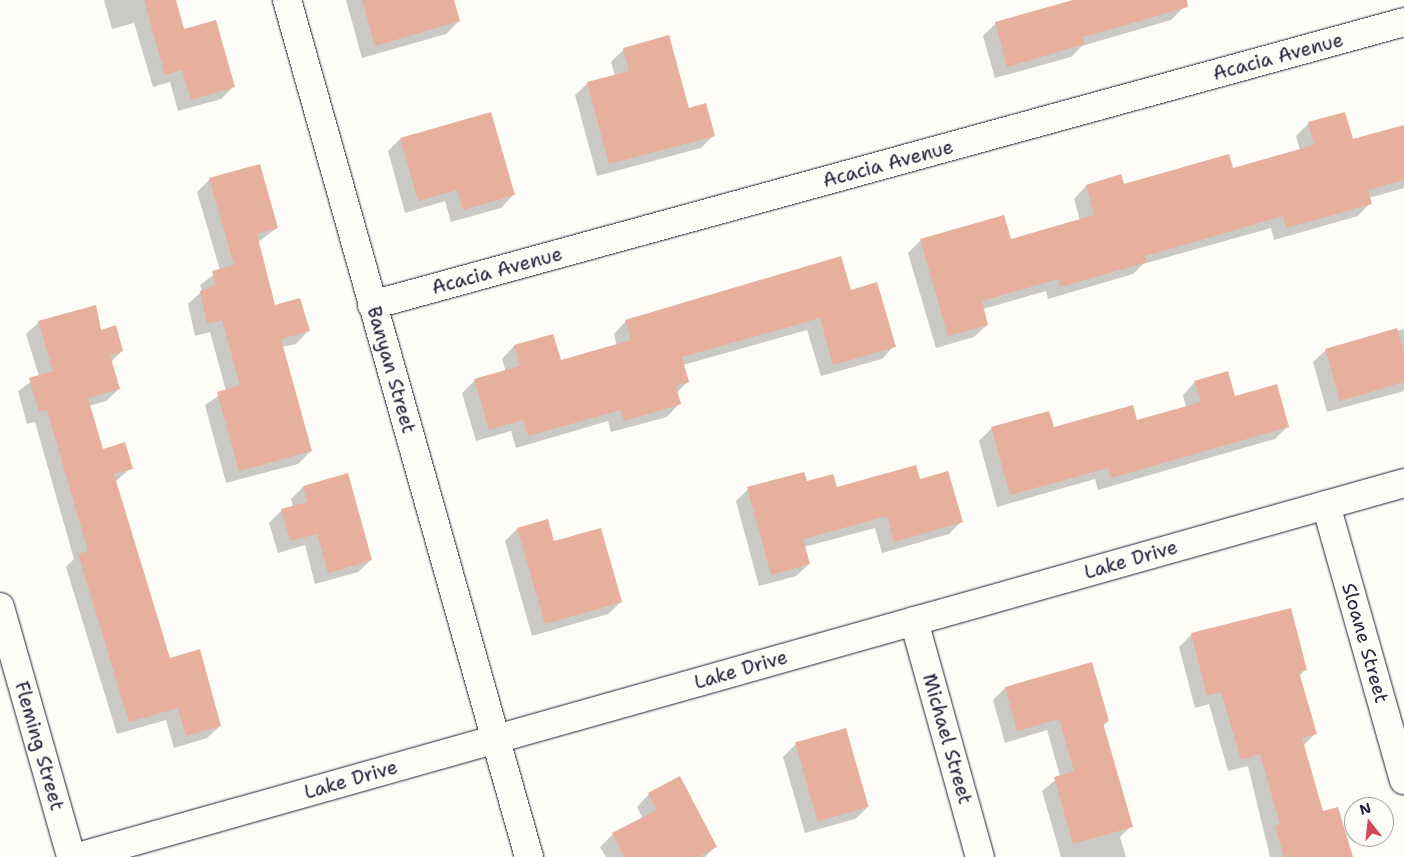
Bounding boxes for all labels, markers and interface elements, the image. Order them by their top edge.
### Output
street label: Acacia Avenue [1210,29,1346,85]
street label: Acacia Avenue [820,136,956,192]
street label: Acacia Avenue [429,243,565,299]
street label: Banyan Street [362,304,420,436]
street label: Lake Drive [1082,536,1180,584]
street label: Sloane Street [1337,580,1393,706]
street label: Lake Drive [692,646,790,694]
street label: Michael Street [917,671,977,807]
street label: Fleming Street [10,679,68,813]
street label: Lake Drive [302,756,400,804]
north arrow [1344,797,1394,847]
text: N [1357,798,1373,819]

